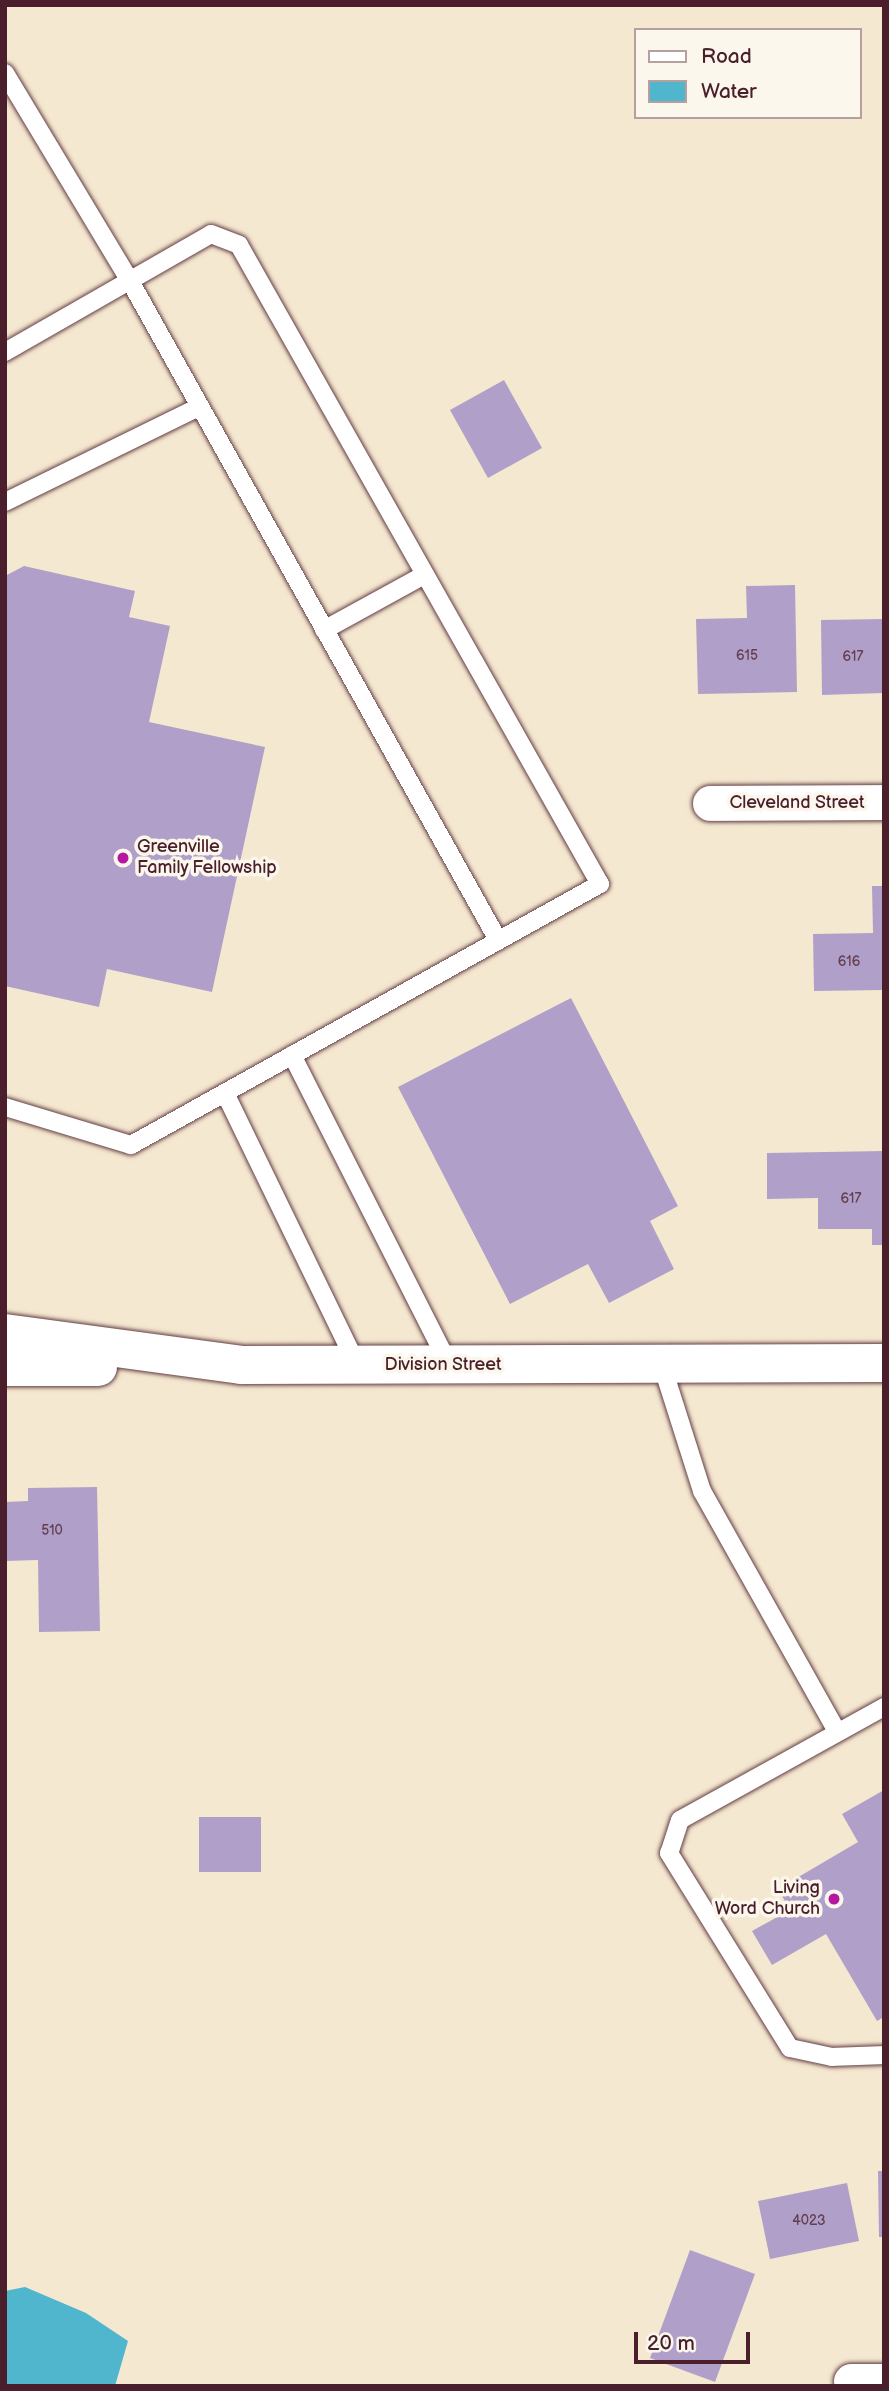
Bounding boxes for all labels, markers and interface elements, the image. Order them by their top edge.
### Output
legend [634,28,861,119]
text: Road [701,44,752,69]
text: Water [701,79,757,104]
house number: 615 [736,648,758,664]
house number: 617 [843,649,863,665]
street label: Cleveland Street [729,792,865,814]
place label: Greenville Family Fellowship [137,837,278,880]
marker: Greenville Family Fellowship [115,850,131,866]
house number: 616 [838,954,860,970]
house number: 617 [841,1191,861,1207]
street label: Division Street [384,1354,502,1376]
house number: 510 [41,1523,63,1539]
place label: Living Word Church [715,1878,820,1920]
marker: Living Word Church [826,1891,842,1907]
house number: 4023 [792,2213,826,2229]
scale bar [637,2318,752,2362]
text: 20 m [647,2331,695,2356]

